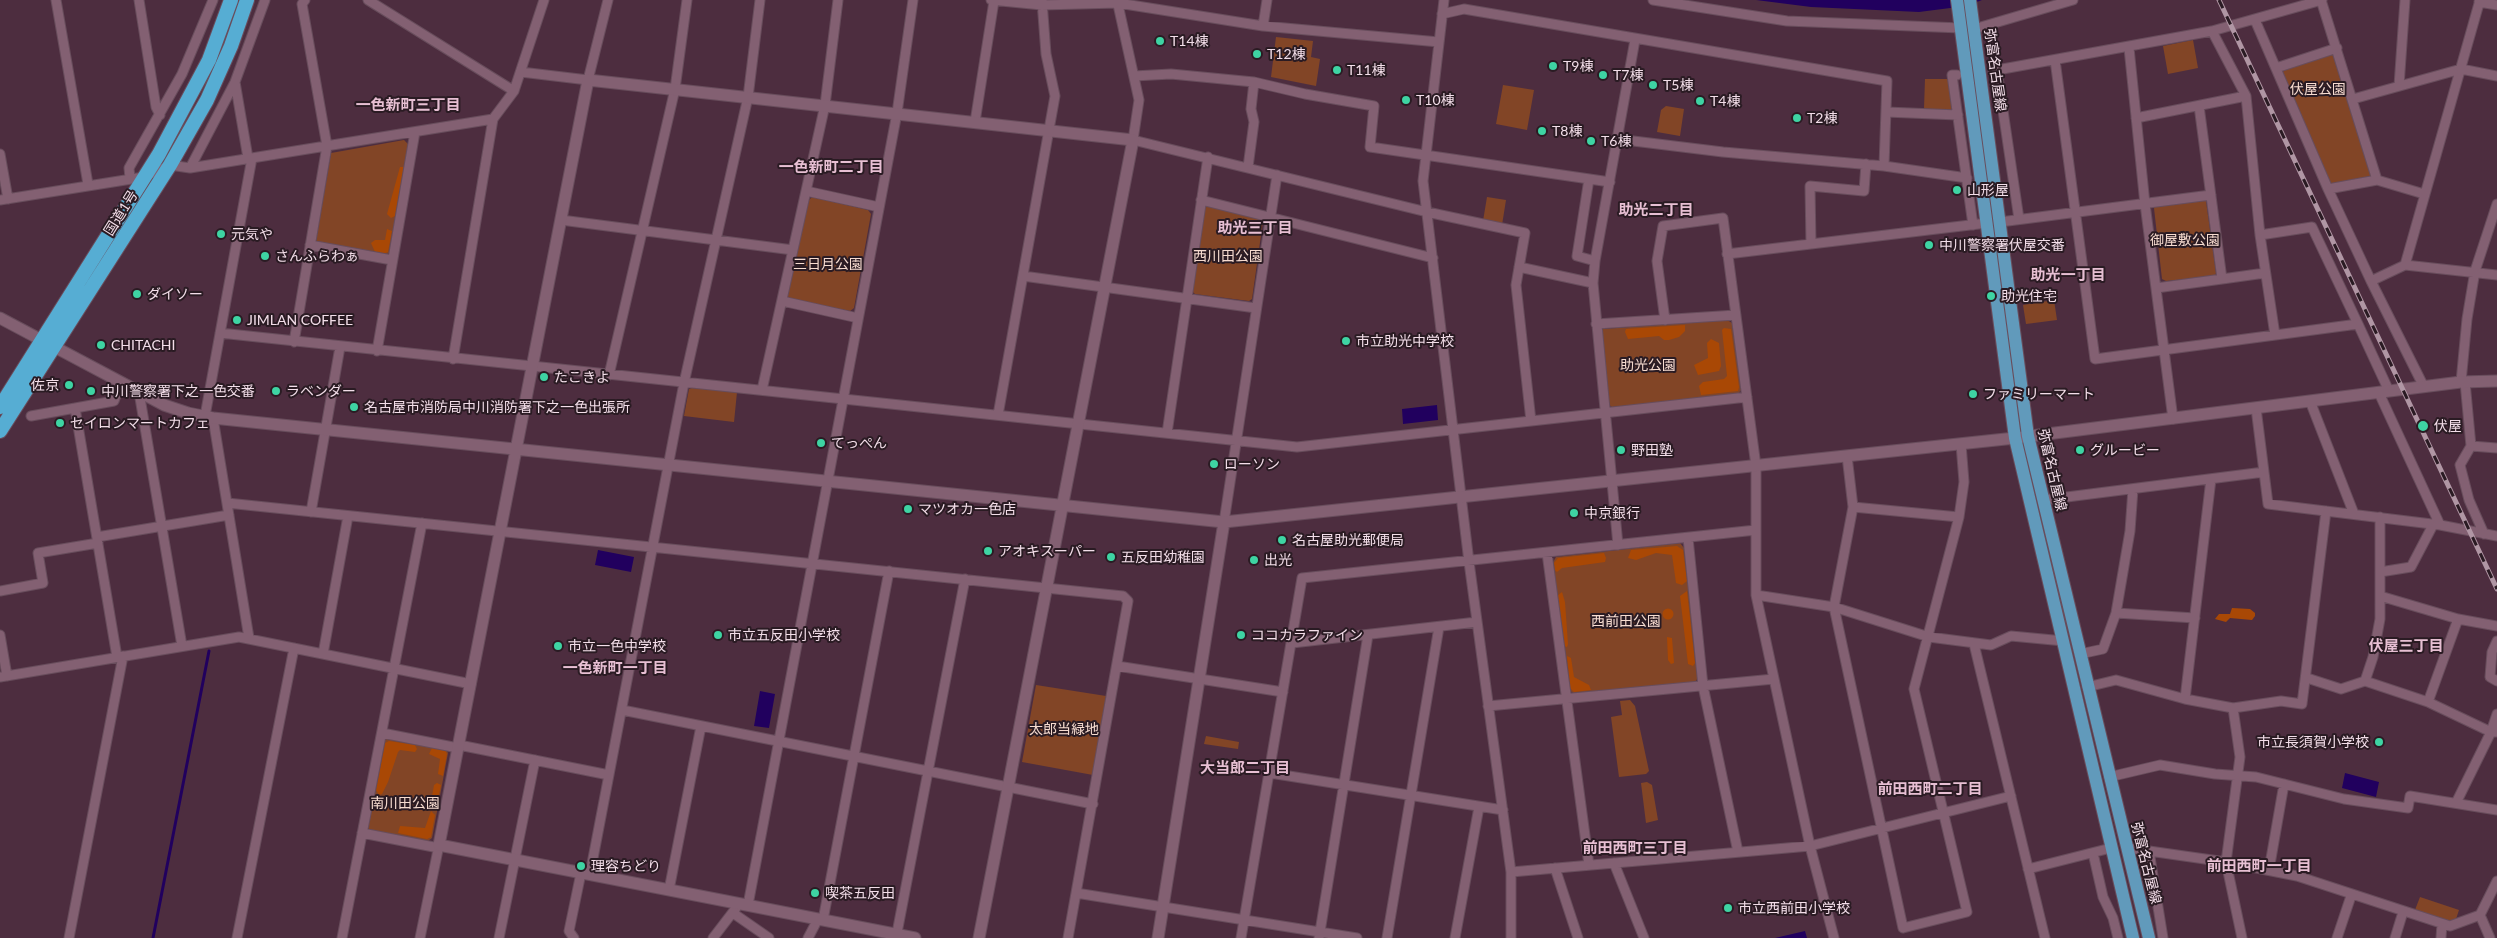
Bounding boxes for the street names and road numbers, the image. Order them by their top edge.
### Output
street label: 弥富名古屋線 [1981,27,2009,113]
street label: 国道1号 [101,187,141,239]
street label: 弥富名古屋線 [2034,427,2070,513]
street label: 弥富名古屋線 [2128,820,2164,906]

